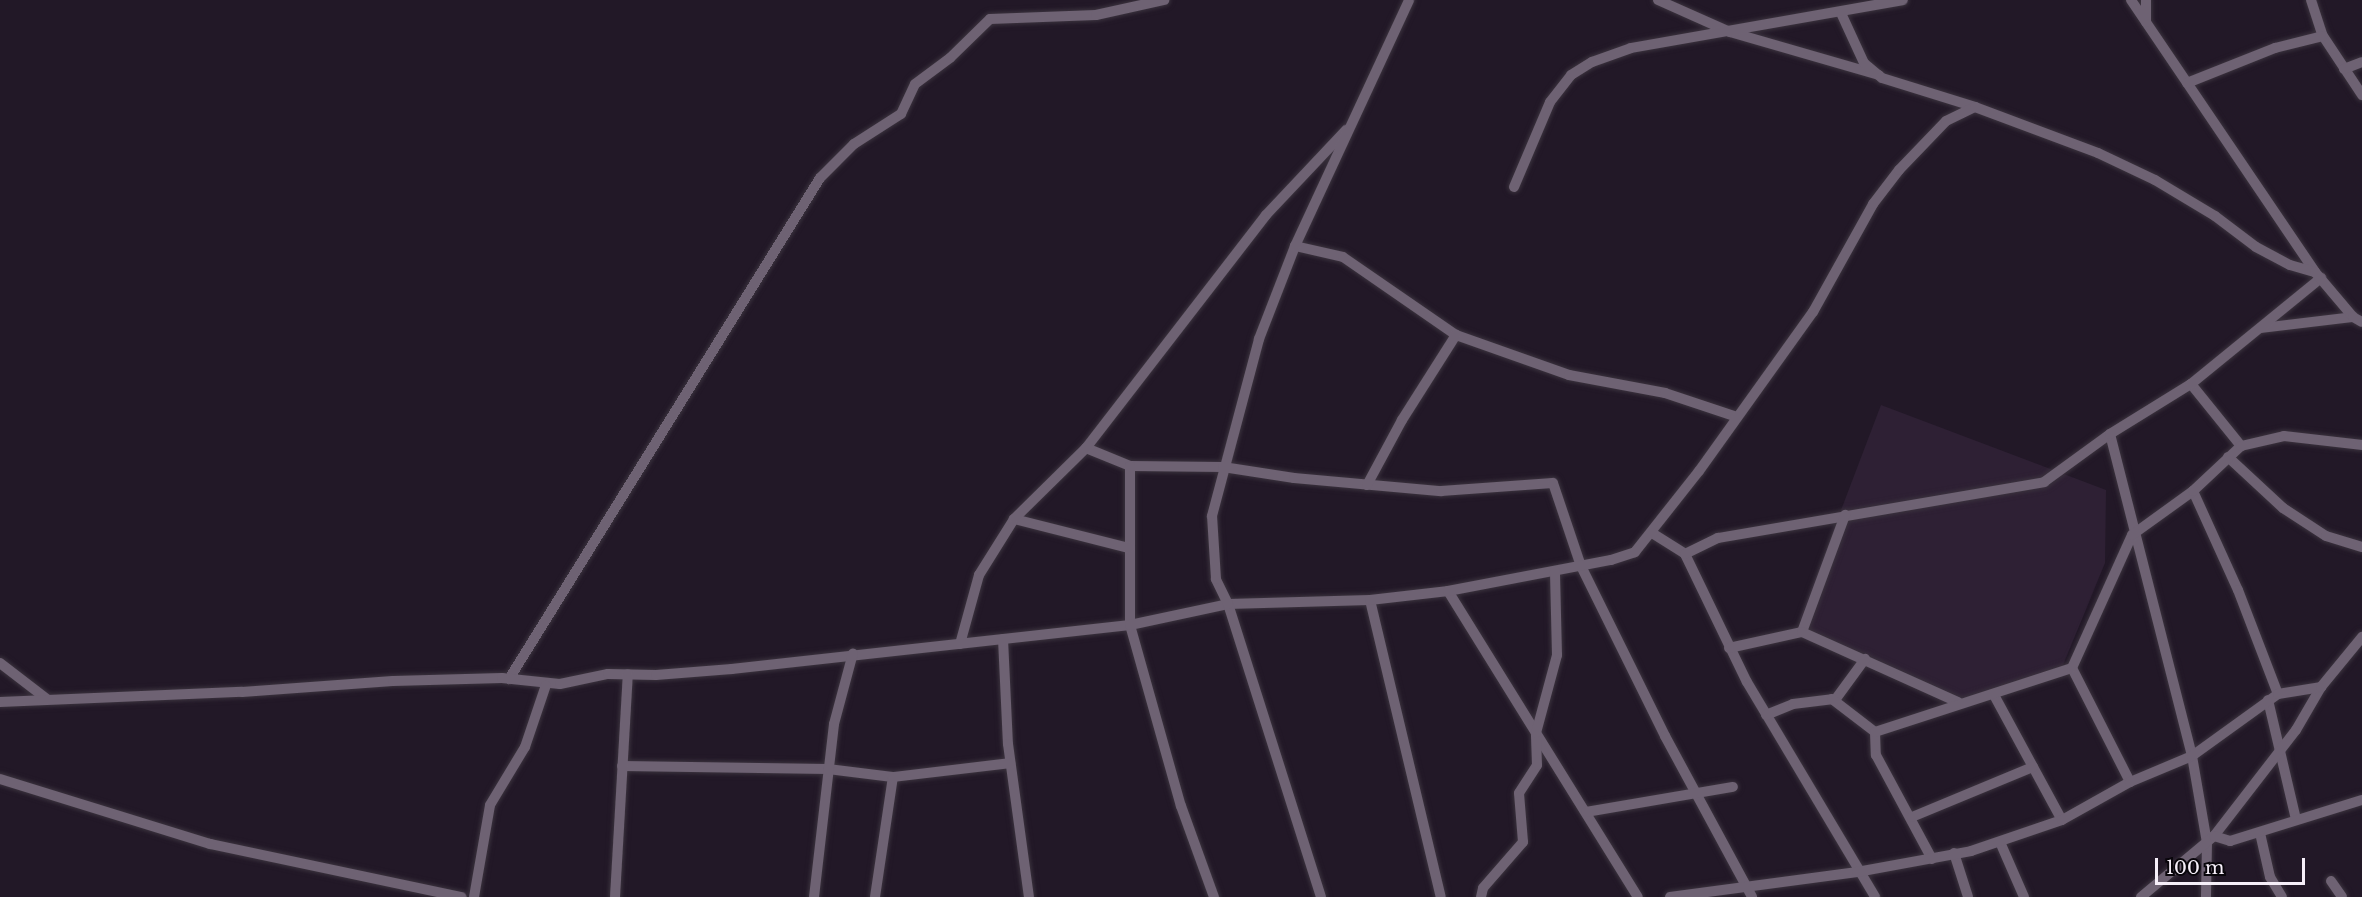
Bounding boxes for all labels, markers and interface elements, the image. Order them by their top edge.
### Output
scale bar [2158,846,2308,884]
text: 100 m [2166,857,2224,879]

